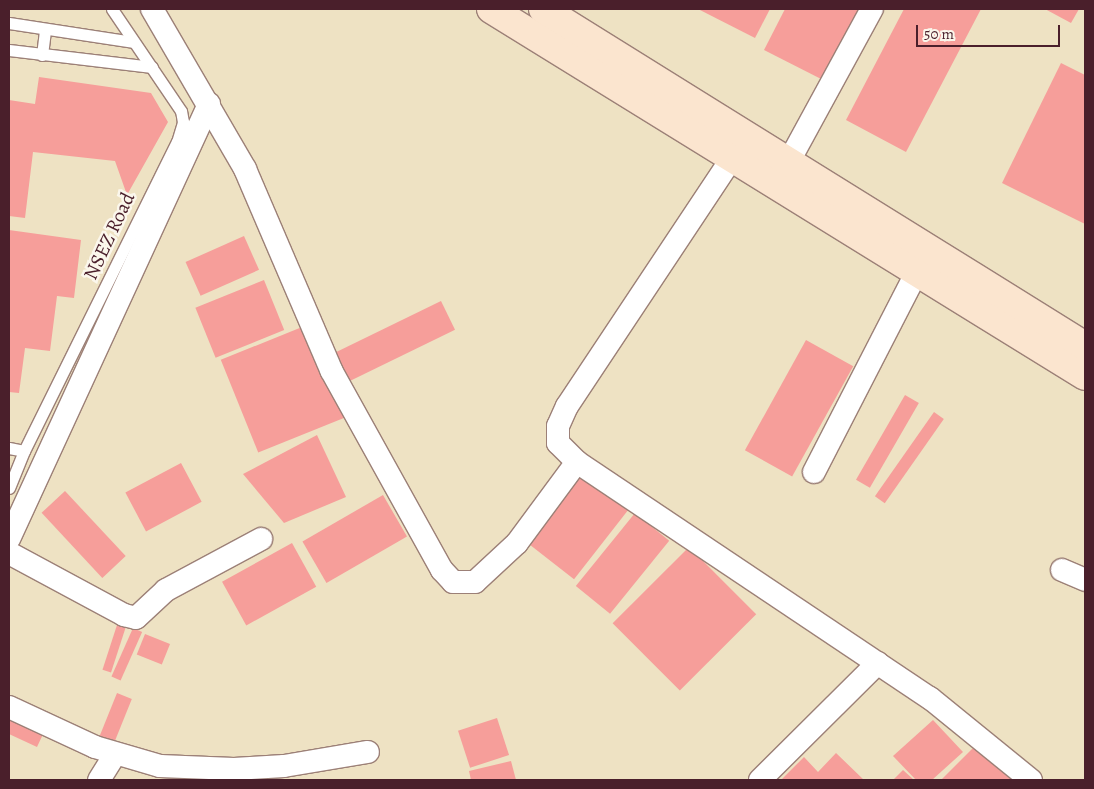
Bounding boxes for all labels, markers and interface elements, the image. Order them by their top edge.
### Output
scale bar [919,15,1063,47]
text: 50 m [924,24,954,44]
street label: NSEZ Road [78,188,140,284]

